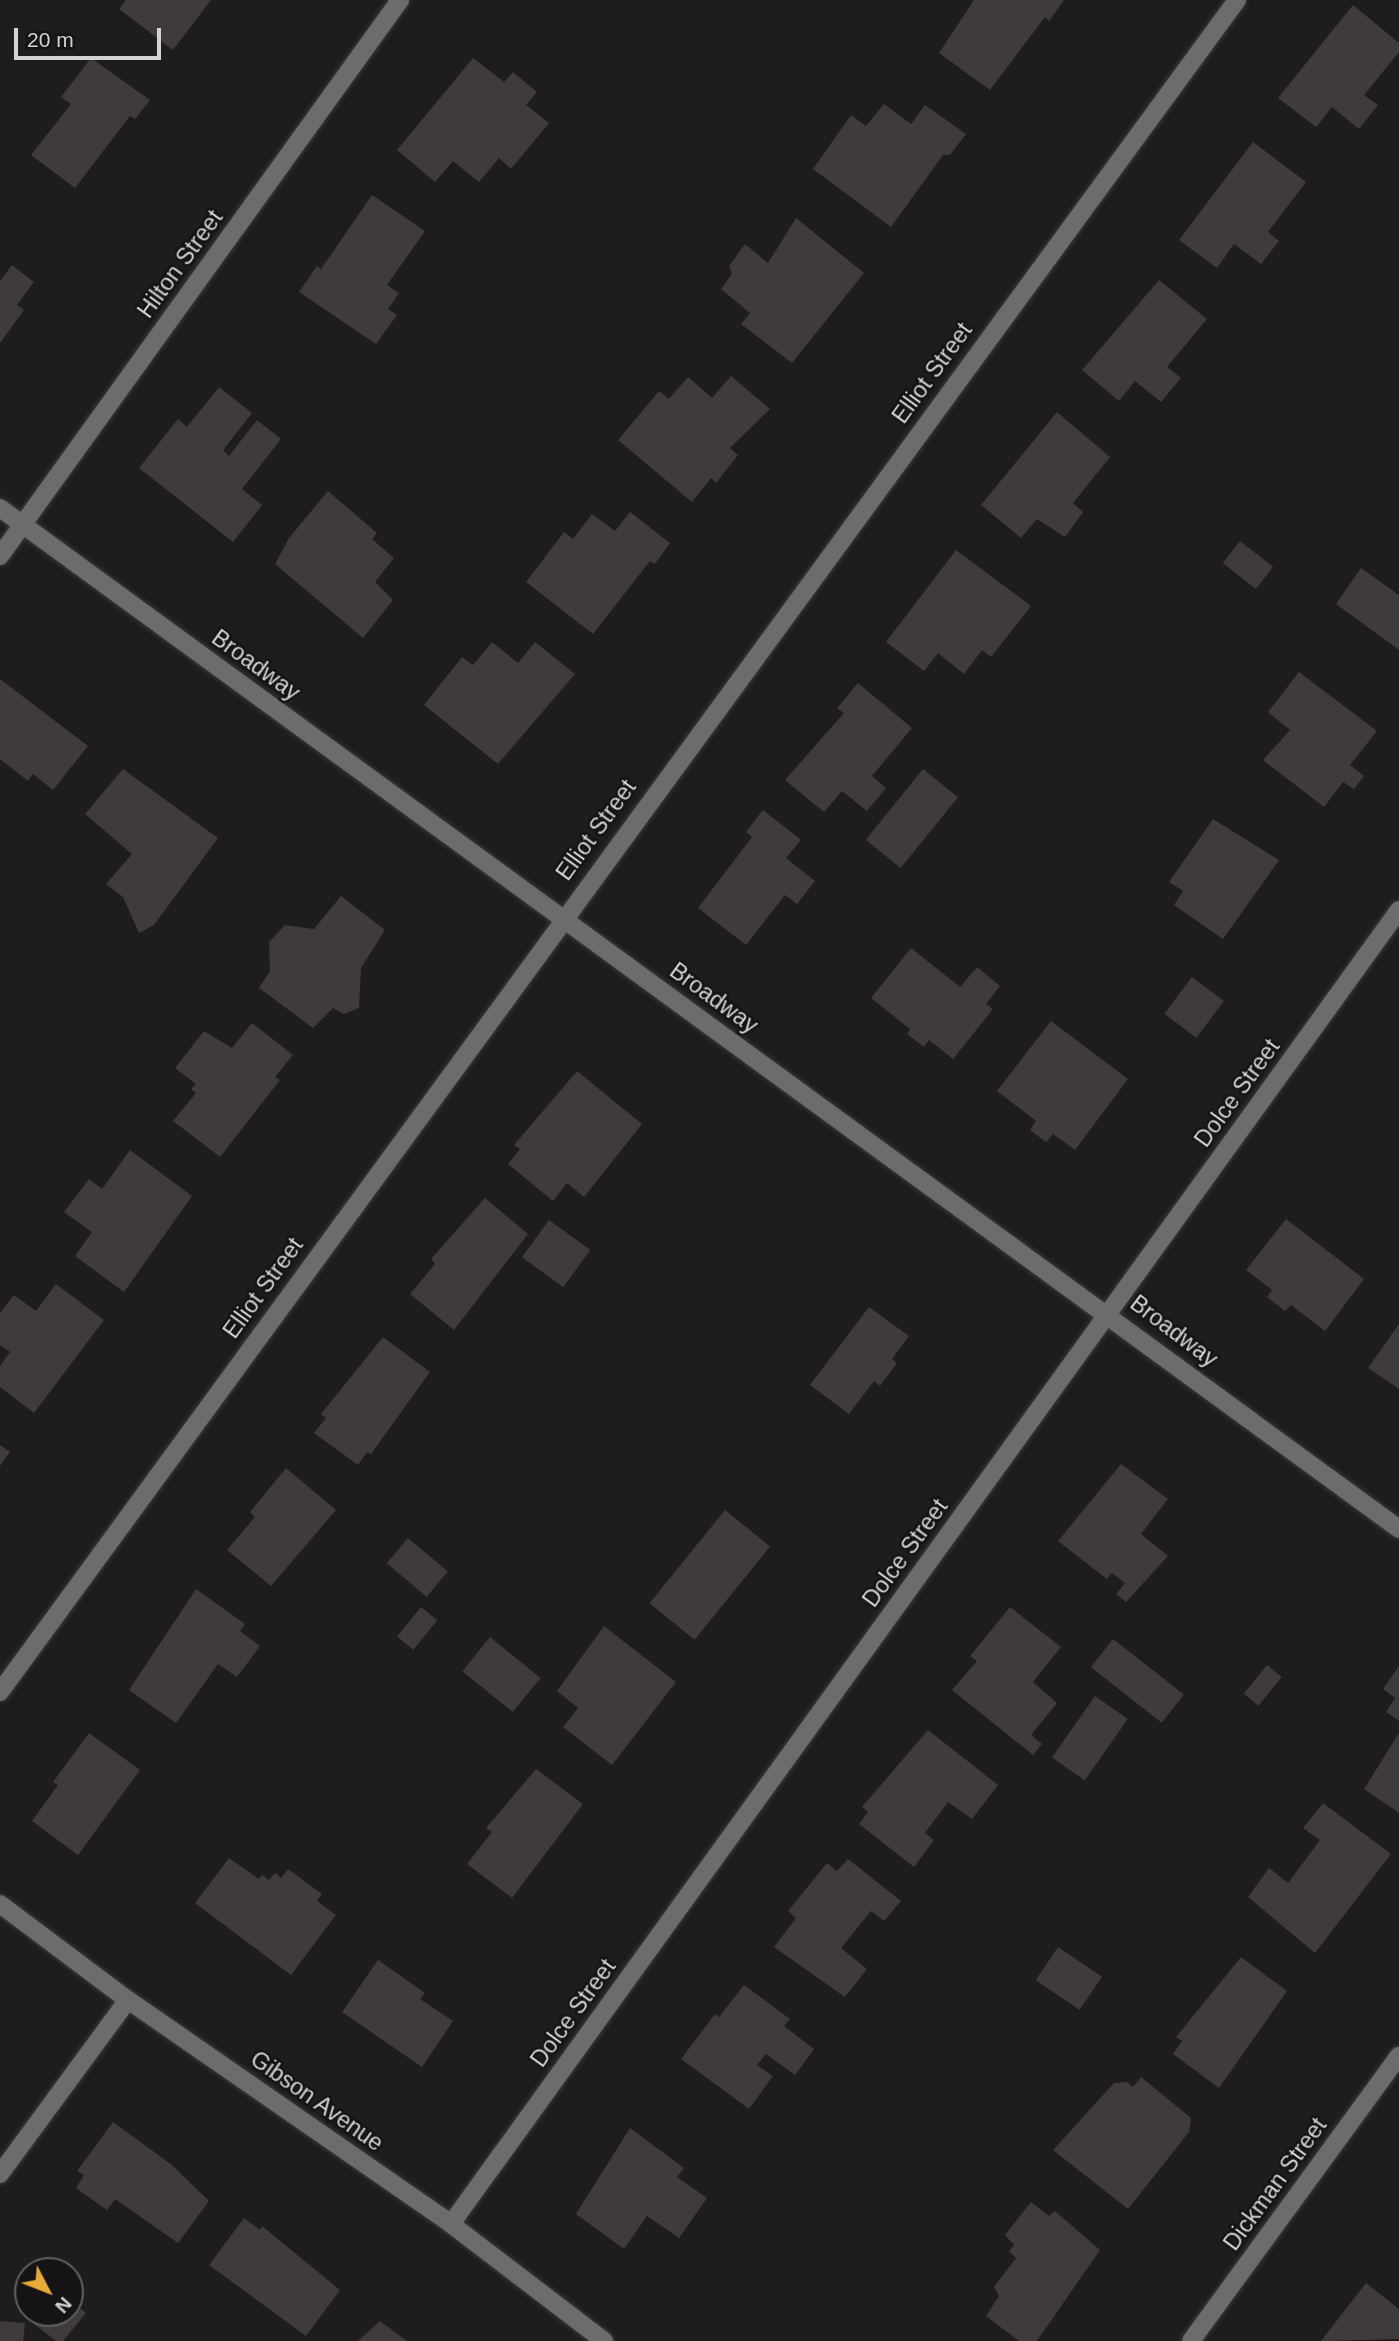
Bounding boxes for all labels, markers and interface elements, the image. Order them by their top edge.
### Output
scale bar [18,14,164,58]
text: 20 m [27,28,74,51]
street label: Hilton Street [132,205,228,323]
street label: Elliot Street [886,317,978,429]
street label: Broadway [207,624,305,706]
street label: Elliot Street [550,774,642,886]
street label: Broadway [665,957,763,1039]
street label: Dolce Street [1189,1034,1285,1152]
street label: Elliot Street [217,1232,309,1344]
street label: Broadway [1125,1289,1223,1373]
street label: Dolce Street [857,1494,953,1612]
street label: Dolce Street [525,1954,621,2072]
street label: Gibson Avenue [245,2045,389,2157]
street label: Dickman Street [1218,2112,1332,2256]
north arrow [14,2257,84,2327]
text: N [51,2293,76,2317]

